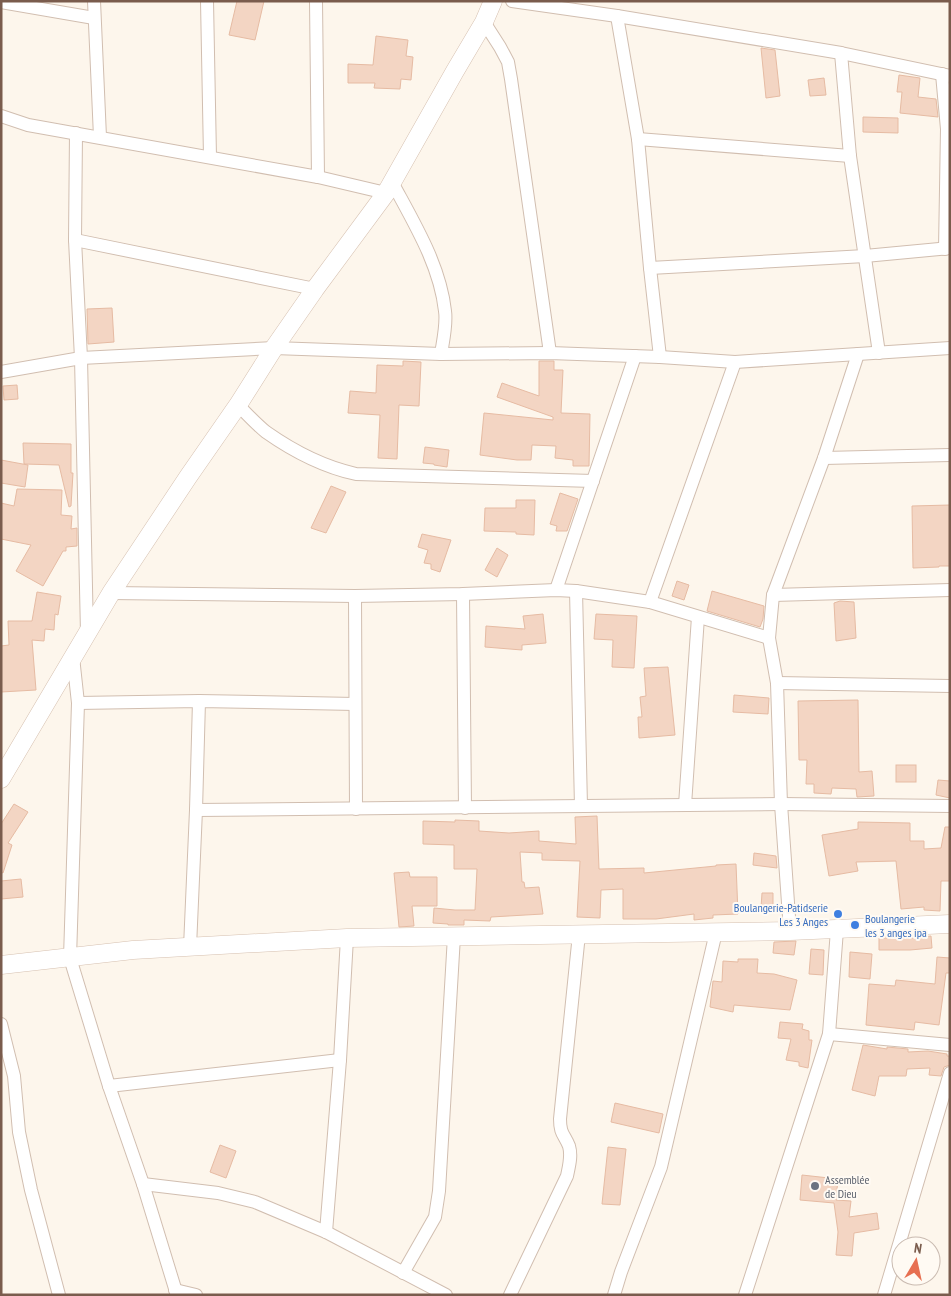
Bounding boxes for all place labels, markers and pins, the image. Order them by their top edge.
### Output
place label: Boulangerie-Patidserie Les 3 Anges [734,900,828,929]
marker: Boulangerie-Patidserie Les 3 Anges [832,908,844,920]
place label: Boulangerie les 3 anges ipa [865,911,927,940]
marker: Boulangerie les 3 anges ipa [849,919,861,931]
place label: Assemblée de Dieu [825,1172,869,1201]
marker: Assemblée de Dieu [809,1180,821,1192]

